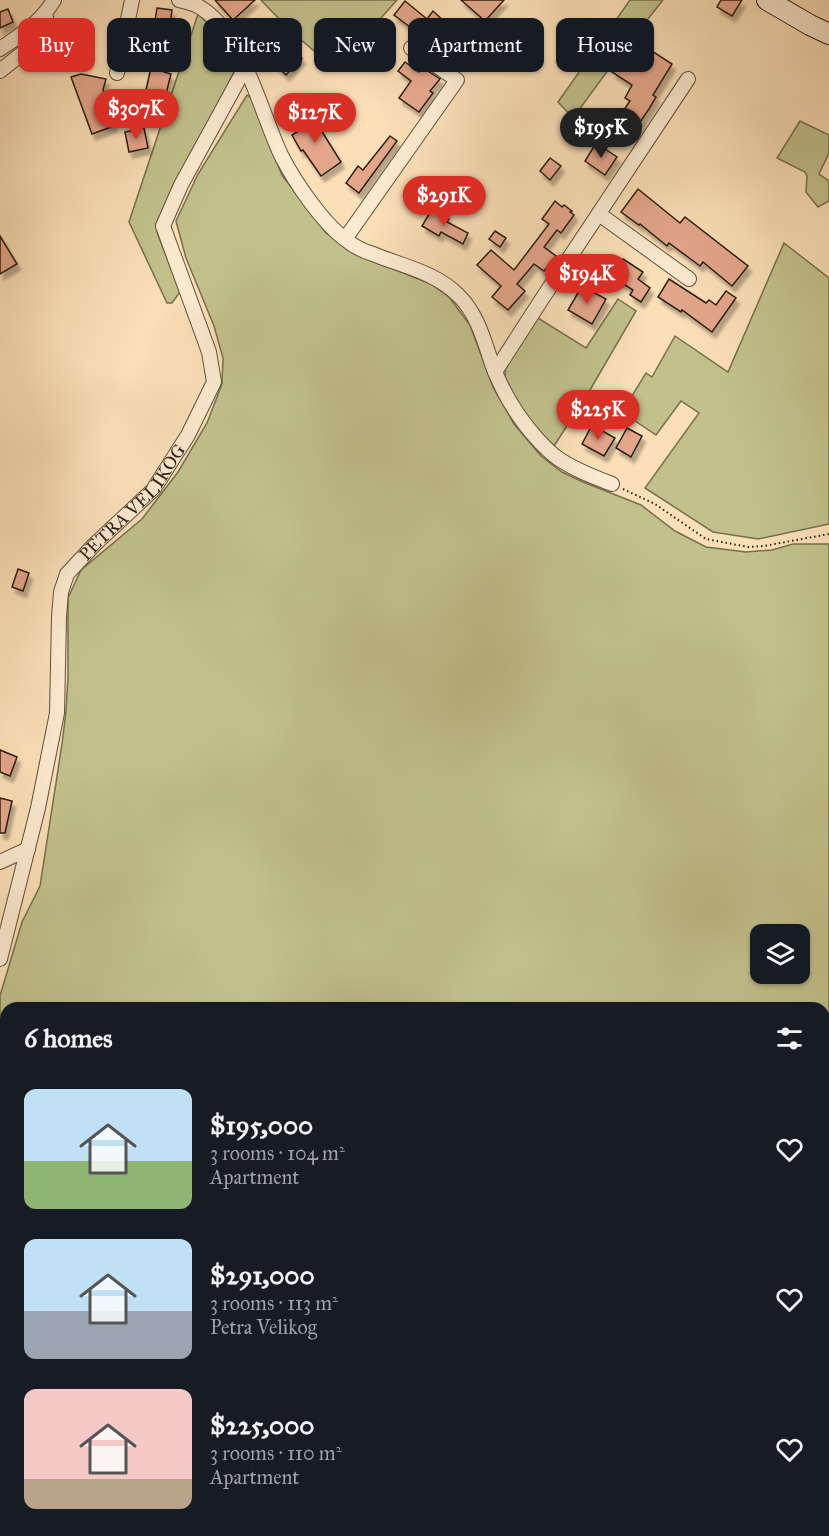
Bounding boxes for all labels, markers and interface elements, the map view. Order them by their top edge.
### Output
chip: Buy [18,18,95,72]
chip: Rent [107,18,191,72]
chip: Filters [203,18,302,72]
chip: New [314,18,396,72]
chip: Apartment [408,18,544,72]
chip: House [556,18,654,72]
pin: $307K [94,89,178,140]
pin: $127K [273,93,357,144]
text: $307K [108,96,164,120]
text: $127K [288,100,342,124]
pin: $195K [559,108,643,159]
text: $195K [574,115,628,139]
pin: $291K [402,176,486,227]
text: $291K [417,183,471,207]
pin: $194K [545,254,629,305]
text: $194K [559,261,615,285]
pin: $225K [556,390,640,441]
text: $225K [571,397,626,421]
street label: PETRA VELIKOG [74,440,190,565]
map controls [750,924,810,984]
button: layers [750,924,810,984]
text: 6 homes [24,1022,113,1054]
icon: filters [773,1022,806,1055]
text: $195,000 [210,1109,313,1141]
icon: home [72,1113,144,1185]
icon: heart [773,1133,806,1166]
text: 3 rooms · 104 m² [210,1141,345,1165]
text: Apartment [210,1165,299,1189]
text: $291,000 [210,1259,315,1291]
icon: home [72,1263,144,1335]
icon: heart [773,1283,806,1316]
text: 3 rooms · 113 m² [210,1291,338,1315]
text: Petra Velikog [210,1315,317,1339]
text: $225,000 [210,1409,315,1441]
icon: home [72,1413,144,1485]
icon: heart [773,1433,806,1466]
text: 3 rooms · 110 m² [210,1441,341,1465]
text: Apartment [210,1465,299,1489]

